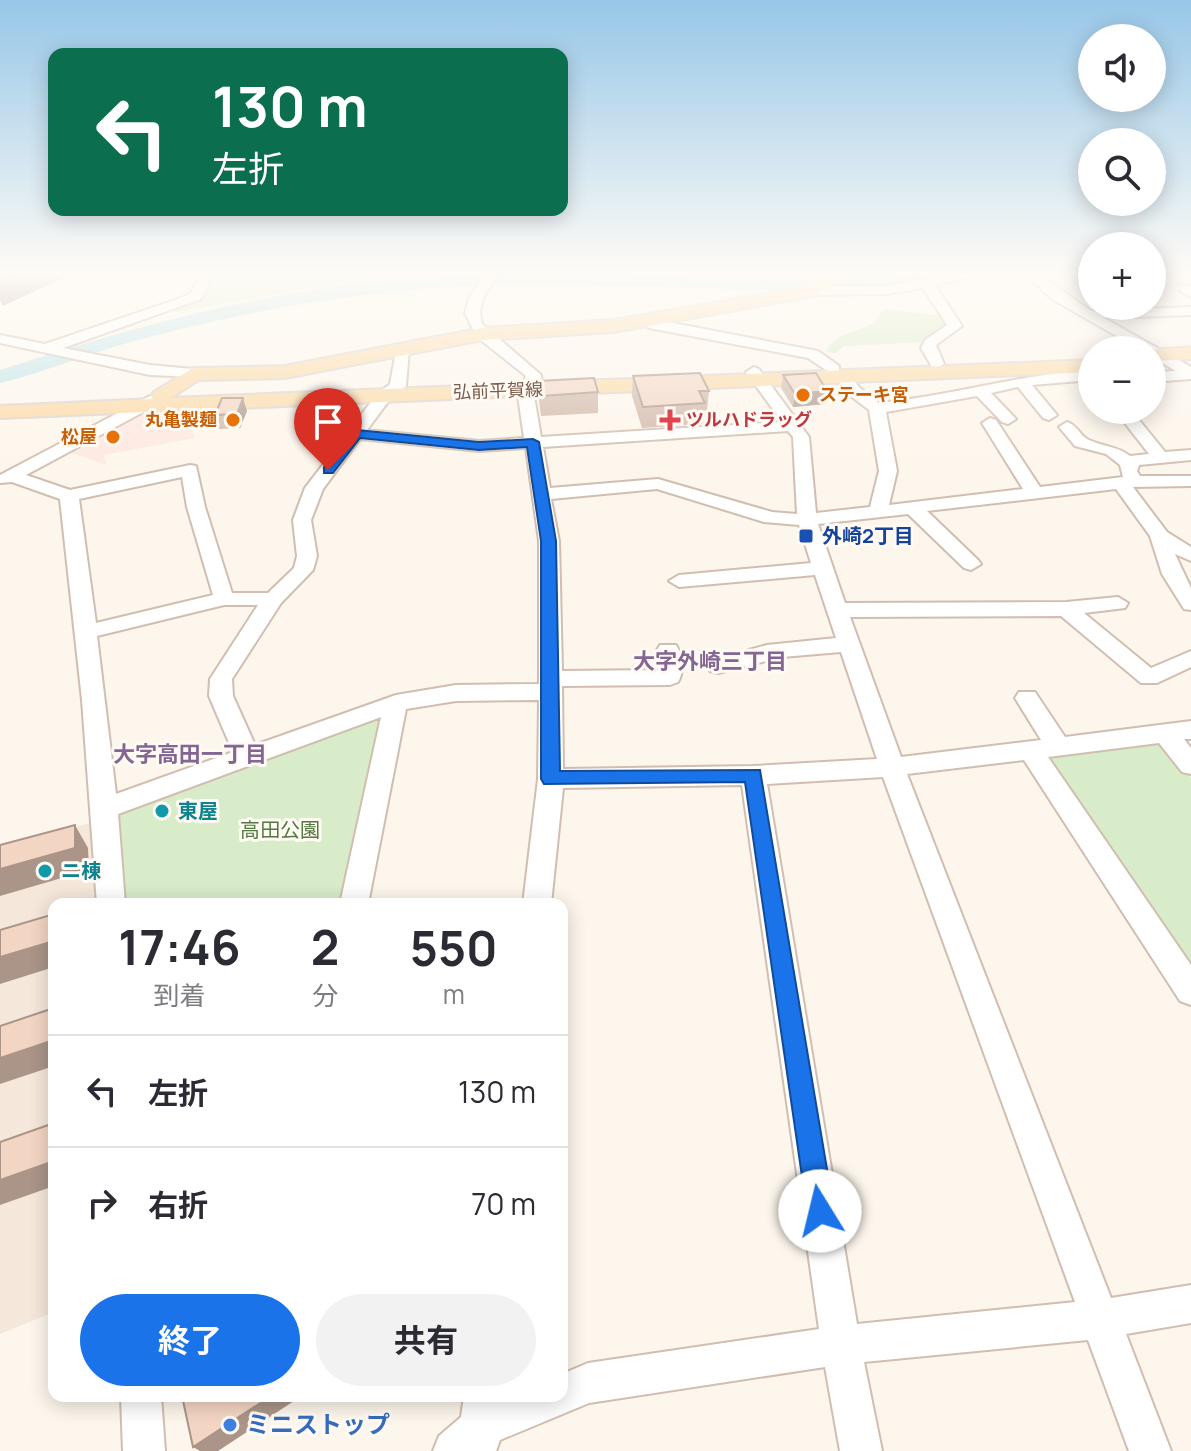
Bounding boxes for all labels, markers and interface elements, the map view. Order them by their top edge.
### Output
map controls [1078,24,1166,424]
button: sound [1078,24,1166,112]
text: 130 m [212,67,368,144]
icon: left [80,80,184,184]
button: search [1078,128,1166,216]
text: 左折 [212,144,284,193]
button: + [1078,232,1166,320]
button: − [1078,336,1166,424]
street label: 弘前平賀線 [453,376,543,404]
place label: ステーキ宮 [819,382,909,406]
marker: ステーキ宮 [794,386,812,404]
pin [294,388,362,470]
icon: arrive [306,400,350,444]
place label: 丸亀製麺 [145,407,217,431]
place label: ツルハドラッグ [686,407,812,431]
marker: 丸亀製麺 [224,411,242,429]
marker: ツルハドラッグ [661,411,679,429]
place label: 松屋 [61,424,97,448]
marker: 松屋 [104,428,122,446]
place label: 外崎2丁目 [822,522,914,549]
marker: 外崎2丁目 [797,527,815,545]
district label: 大字外崎三丁目 [633,646,787,676]
district label: 大字高田一丁目 [113,739,267,769]
place label: 東屋 [178,797,218,824]
marker: 東屋 [153,802,171,820]
park label: 高田公園 [240,816,320,843]
place label: ニ棟 [61,857,101,884]
marker: ニ棟 [36,862,54,880]
text: 17:46 [118,914,240,979]
text: 2 [311,914,339,979]
text: 550 [410,915,498,980]
text: m [443,976,465,1012]
text: 到着 [153,977,205,1013]
text: 分 [312,977,338,1013]
icon: left [80,1069,124,1113]
text: 130 m [458,1071,536,1112]
text: 左折 [148,1072,208,1113]
position arrow [778,1169,862,1253]
icon: right [80,1181,124,1225]
text: 70 m [471,1183,536,1224]
text: 右折 [148,1184,208,1225]
button: 終了 [80,1294,300,1386]
button: 共有 [316,1294,536,1386]
place label: ミニストップ [246,1407,390,1440]
marker: ミニストップ [221,1416,239,1434]

